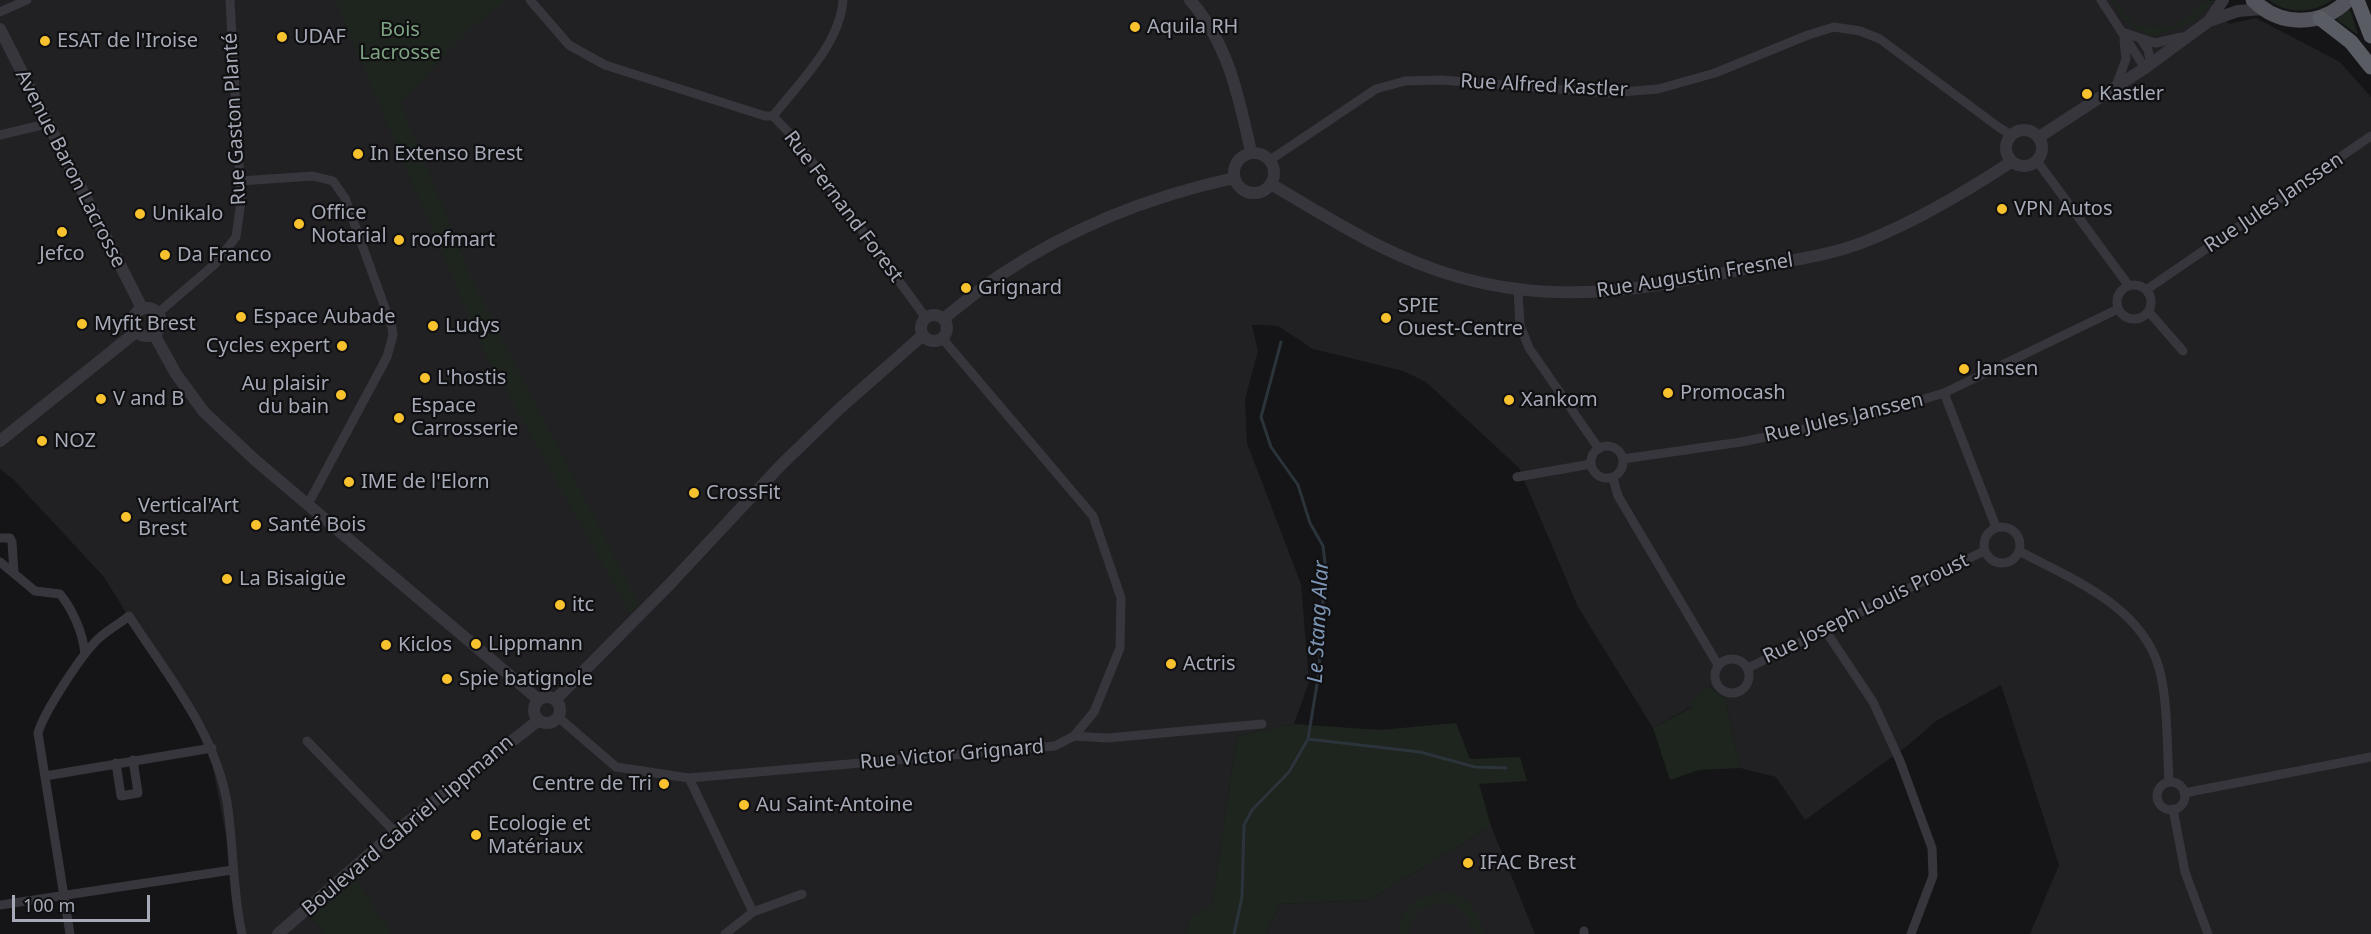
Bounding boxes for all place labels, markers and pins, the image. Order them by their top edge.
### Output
place label: Aquila RH [1147,15,1238,39]
marker: Aquila RH [1128,20,1142,34]
place label: UDAF [294,25,346,49]
place label: ESAT de l'Iroise [57,29,198,53]
marker: UDAF [275,30,289,44]
marker: ESAT de l'Iroise [38,34,52,48]
place label: Kastler [2099,82,2164,106]
marker: Kastler [2080,87,2094,101]
place label: In Extenso Brest [370,142,523,166]
marker: In Extenso Brest [351,147,365,161]
place label: VPN Autos [2014,197,2113,221]
place label: Office Notarial [311,201,387,248]
place label: Unikalo [152,202,223,226]
marker: VPN Autos [1995,202,2009,216]
marker: Unikalo [133,207,147,221]
marker: Office Notarial [292,217,306,231]
marker: Jefco [55,225,69,239]
place label: roofmart [411,228,495,252]
marker: roofmart [392,233,406,247]
place label: Jefco [39,242,85,266]
place label: Da Franco [177,243,272,267]
marker: Da Franco [158,248,172,262]
place label: Grignard [978,276,1062,300]
marker: Grignard [959,281,973,295]
place label: SPIE Ouest-Centre [1398,294,1523,341]
place label: Espace Aubade [253,305,396,329]
marker: Espace Aubade [234,310,248,324]
marker: SPIE Ouest-Centre [1379,311,1393,325]
place label: Myfit Brest [94,312,196,336]
place label: Ludys [445,314,500,338]
marker: Myfit Brest [75,317,89,331]
marker: Ludys [426,319,440,333]
place label: Cycles expert [206,334,330,358]
marker: Cycles expert [335,339,349,353]
place label: Jansen [1976,357,2038,381]
marker: Jansen [1957,362,1971,376]
place label: L'hostis [437,366,506,390]
marker: L'hostis [418,371,432,385]
place label: Au plaisir du bain [242,372,329,419]
place label: Promocash [1680,381,1786,405]
marker: Promocash [1661,386,1675,400]
place label: V and B [113,387,184,411]
marker: Au plaisir du bain [334,388,348,402]
place label: Xankom [1521,388,1598,412]
marker: V and B [94,392,108,406]
marker: Xankom [1502,393,1516,407]
place label: Espace Carrosserie [411,394,518,441]
marker: Espace Carrosserie [392,411,406,425]
place label: NOZ [54,429,96,453]
marker: NOZ [35,434,49,448]
place label: IME de l'Elorn [361,470,490,494]
marker: IME de l'Elorn [342,475,356,489]
place label: CrossFit [706,481,781,505]
marker: CrossFit [687,486,701,500]
place label: Vertical'Art Brest [138,494,239,541]
marker: Vertical'Art Brest [119,510,133,524]
place label: Santé Bois [268,513,366,537]
marker: Santé Bois [249,518,263,532]
place label: La Bisaigüe [239,567,346,591]
marker: La Bisaigüe [220,572,234,586]
place label: itc [572,593,594,617]
marker: itc [553,598,567,612]
place label: Lippmann [488,632,583,656]
place label: Kiclos [398,633,452,657]
marker: Lippmann [469,637,483,651]
marker: Kiclos [379,638,393,652]
place label: Actris [1183,652,1236,676]
marker: Actris [1164,657,1178,671]
place label: Spie batignole [459,667,593,691]
marker: Spie batignole [440,672,454,686]
place label: Centre de Tri [532,772,652,796]
marker: Centre de Tri [657,777,671,791]
place label: Au Saint-Antoine [756,793,913,817]
marker: Au Saint-Antoine [737,798,751,812]
place label: Ecologie et Matériaux [488,812,591,859]
marker: Ecologie et Matériaux [469,828,483,842]
place label: IFAC Brest [1480,851,1576,875]
marker: IFAC Brest [1461,856,1475,870]

